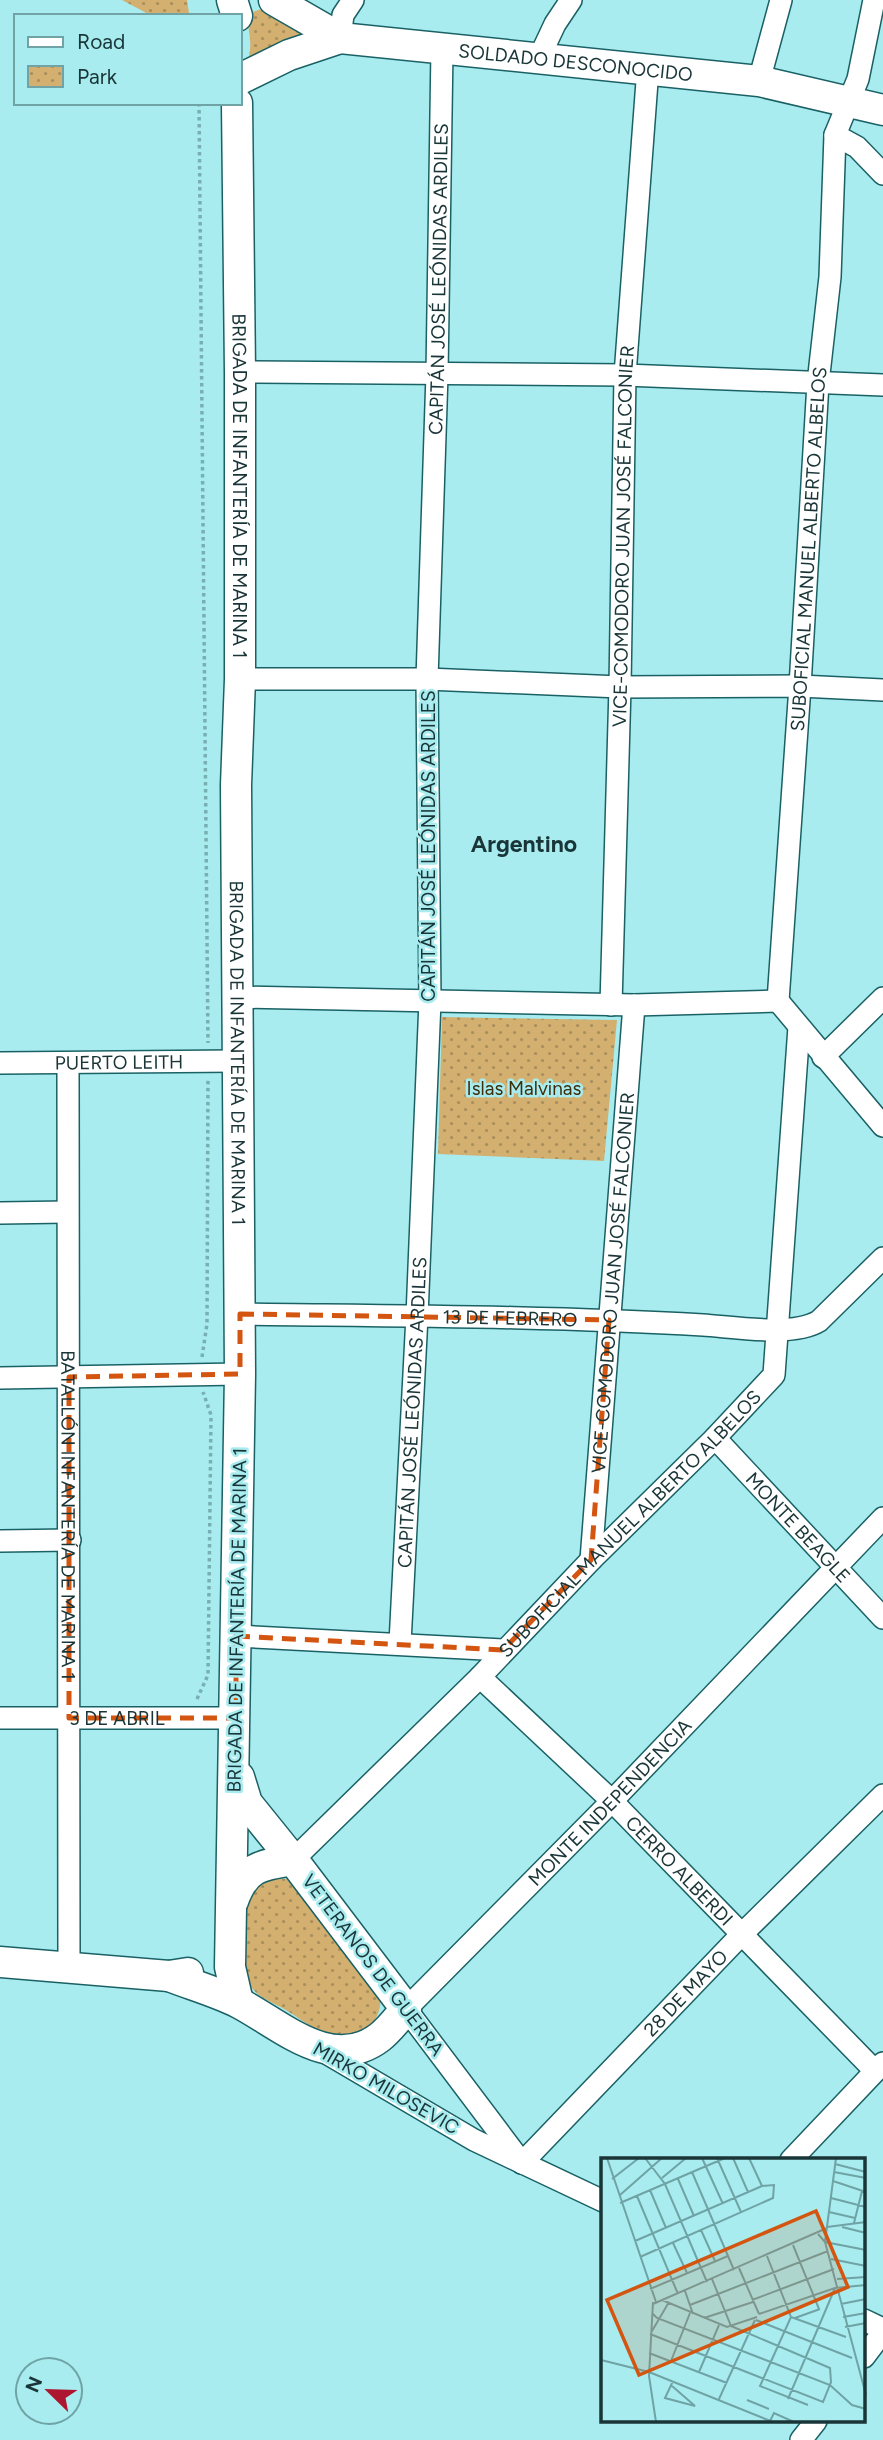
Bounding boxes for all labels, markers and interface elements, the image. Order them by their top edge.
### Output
legend [14,14,242,105]
text: Road [77,29,125,54]
street label: SOLDADO DESCONOCIDO [457,39,694,86]
text: Park [77,64,118,89]
street label: CAPITÁN JOSÉ LEÓNIDAS ARDILES [424,123,452,435]
street label: BRIGADA DE INFANTERÍA DE MARINA 1 [228,313,252,658]
street label: VICE-COMODORO JUAN JOSÉ FALCONIER [607,344,639,727]
street label: SUBOFICIAL MANUEL ALBERTO ALBELOS [785,365,831,732]
street label: CAPITÁN JOSÉ LEÓNIDAS ARDILES [417,690,440,1002]
district label: Argentino [471,830,577,858]
street label: BRIGADA DE INFANTERÍA DE MARINA 1 [225,880,250,1225]
street label: PUERTO LEITH [55,1050,183,1074]
park label: Islas Malvinas [467,1077,582,1100]
street label: VICE-COMODORO JUAN JOSÉ FALCONIER [586,1091,639,1474]
street label: CAPITÁN JOSÉ LEÓNIDAS ARDILES [392,1256,431,1569]
street label: 13 DE FEBRERO [442,1305,578,1331]
street label: BATALLÓN INFANTERÍA DE MARINA 1 [57,1350,80,1680]
street label: SUBOFICIAL MANUEL ALBERTO ALBELOS [493,1385,766,1662]
street label: BRIGADA DE INFANTERÍA DE MARINA 1 [222,1447,252,1793]
street label: MONTE BEAGLE [741,1467,855,1587]
street label: 3 DE ABRIL [69,1707,165,1730]
street label: MONTE INDEPENDENCIA [523,1714,696,1890]
street label: CERRO ALBERDI [621,1811,738,1930]
street label: VETERANOS DE GUERRA [297,1870,449,2061]
street label: 28 DE MAYO [639,1945,732,2041]
street label: MIRKO MILOSEVIC [309,2037,463,2139]
inset map [601,2158,866,2422]
north arrow [14,2356,84,2426]
text: N [20,2373,47,2396]

